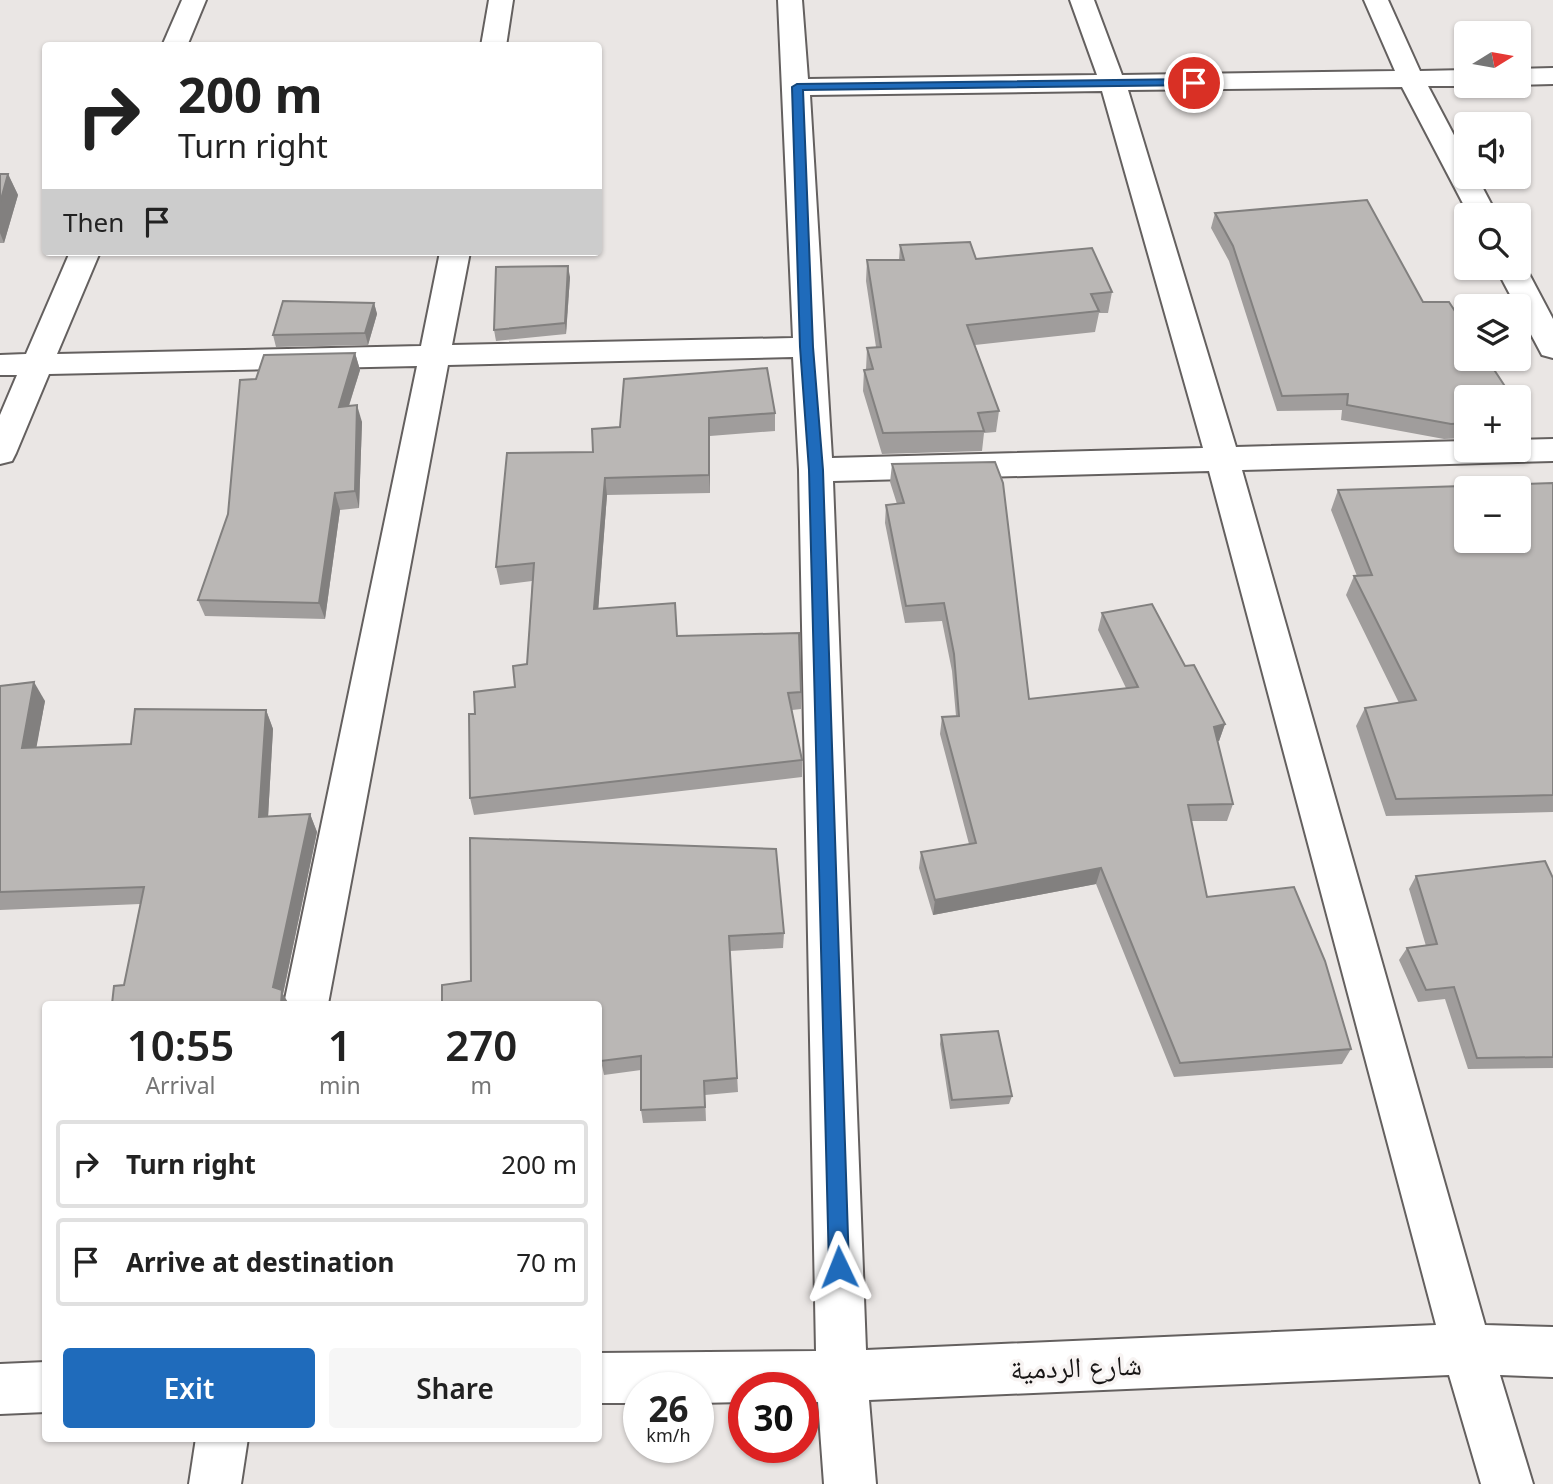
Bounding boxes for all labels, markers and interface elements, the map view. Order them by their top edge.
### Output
north arrow [1454,21,1531,98]
map controls [1454,21,1531,553]
pin [1164,53,1224,113]
text: 200 m [178,61,323,127]
icon: arrive [1175,64,1213,102]
icon: right [63,70,154,161]
button: sound [1454,112,1531,189]
text: Turn right [178,124,328,167]
icon: arrive [138,203,176,241]
button: search [1454,203,1531,280]
text: Then [63,204,124,240]
button: layers [1454,294,1531,371]
button: + [1454,385,1531,462]
button: − [1454,476,1531,553]
text: 10:55 [127,1016,234,1073]
text: 1 [328,1016,352,1073]
text: 270 [445,1016,517,1073]
text: Arrival [145,1069,216,1101]
text: min [319,1069,361,1101]
text: m [471,1069,492,1101]
icon: right [67,1145,105,1183]
text: Turn right [126,1146,256,1182]
text: 200 m [501,1146,577,1182]
position arrow [802,1230,876,1304]
icon: arrive [67,1243,105,1281]
text: Arrive at destination [126,1244,395,1280]
text: 70 m [516,1244,577,1280]
street label: شارع الردمية [1010,1345,1142,1387]
button: Exit [63,1348,315,1428]
button: Share [329,1348,581,1428]
speed limit sign: 30 [728,1372,819,1463]
text: 26 [648,1385,689,1432]
text: km/h [646,1423,691,1447]

